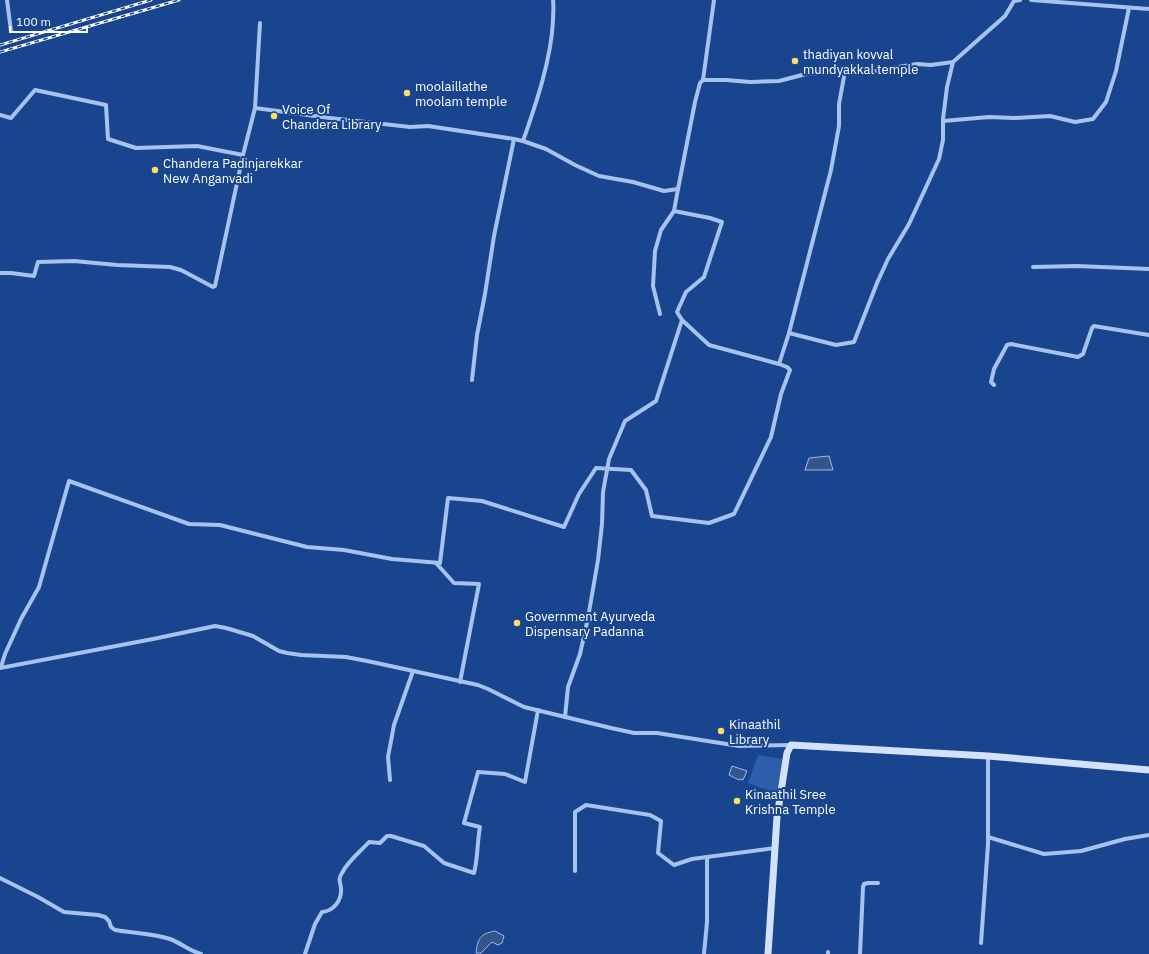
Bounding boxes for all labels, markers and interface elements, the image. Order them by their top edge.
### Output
scale bar [10,8,87,34]
text: 100 m [16,14,51,29]
place label: thadiyan kovval mundyakkal temple [803,46,918,78]
marker: thadiyan kovval mundyakkal temple [790,56,800,66]
place label: moolaillathe moolam temple [415,78,507,110]
marker: moolaillathe moolam temple [402,88,412,98]
place label: Voice Of Chandera Library [282,101,382,133]
marker: Voice Of Chandera Library [269,111,279,121]
place label: Chandera Padinjarekkar New Anganvadi [163,155,303,187]
marker: Chandera Padinjarekkar New Anganvadi [150,165,160,175]
place label: Government Ayurveda Dispensary Padanna [525,608,655,640]
marker: Government Ayurveda Dispensary Padanna [512,618,522,628]
place label: Kinaathil Library [729,716,781,748]
marker: Kinaathil Library [716,726,726,736]
place label: Kinaathil Sree Krishna Temple [745,786,836,818]
marker: Kinaathil Sree Krishna Temple [732,796,742,806]

